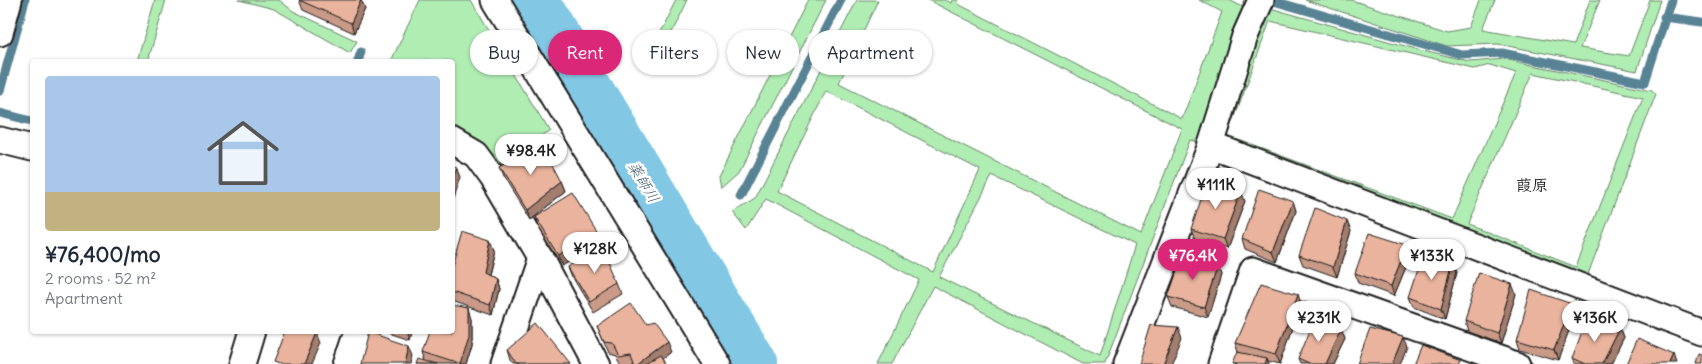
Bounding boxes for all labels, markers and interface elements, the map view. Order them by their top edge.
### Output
chip: Buy [470,30,538,75]
chip: Rent [548,30,622,75]
chip: Filters [632,30,717,75]
chip: New [727,30,799,75]
chip: Apartment [809,30,932,75]
icon: home [198,108,288,198]
pin: ¥98.4K [490,134,572,176]
text: ¥98.4K [506,140,556,160]
water label: 薬師川 [624,158,664,206]
pin: ¥111K [1181,168,1251,210]
text: ¥111K [1197,174,1235,194]
district label: 葭原 [1516,175,1548,195]
pin: ¥128K [560,232,630,274]
text: ¥128K [573,238,617,258]
pin: ¥76.4K [1152,238,1234,281]
pin: ¥133K [1397,238,1467,281]
text: ¥76,400/mo [45,241,161,268]
text: ¥76.4K [1169,245,1217,265]
text: ¥133K [1410,245,1454,265]
text: 2 rooms · 52 m² [45,268,156,288]
text: Apartment [45,288,123,308]
pin: ¥231K [1284,300,1354,343]
pin: ¥136K [1560,300,1630,343]
text: ¥231K [1297,307,1341,327]
text: ¥136K [1573,307,1617,327]

